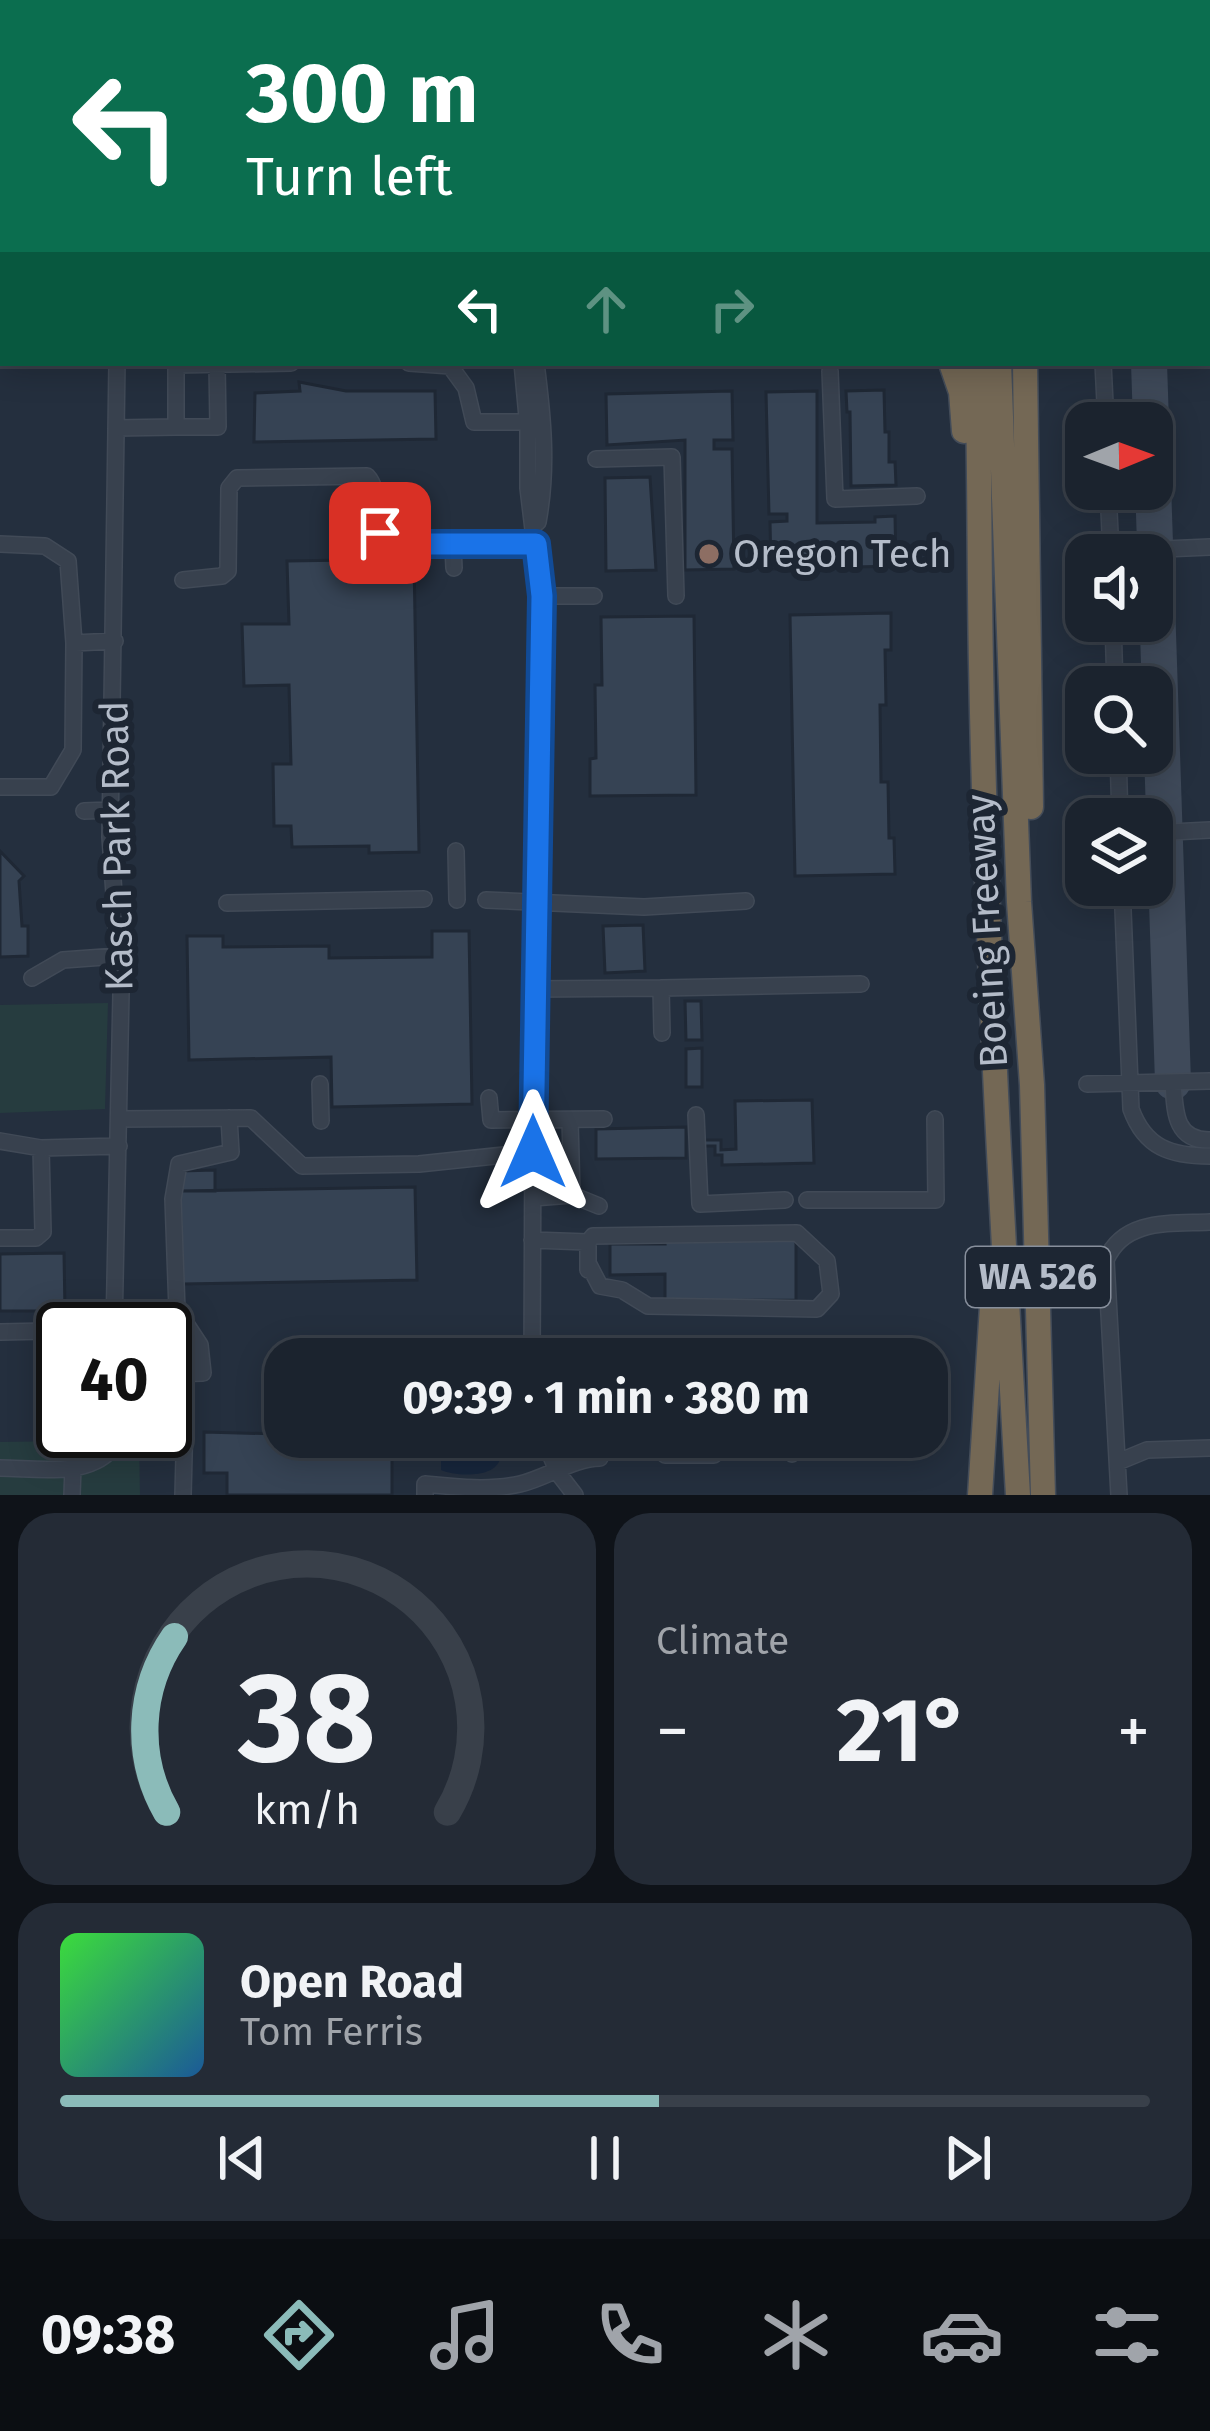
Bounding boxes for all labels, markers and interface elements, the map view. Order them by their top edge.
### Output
text: 300 m [246,43,479,144]
icon: left [48,48,204,204]
text: Turn left [246,145,453,209]
icon: left [447,276,513,342]
icon: ahead [573,276,639,342]
icon: right [699,276,765,342]
north arrow [1065,402,1173,510]
map controls [1065,402,1173,906]
pin [329,482,431,584]
icon: arrive [347,500,413,566]
place label: Oregon Tech [733,531,952,577]
button: sound [1065,534,1173,642]
marker: Oregon Tech [696,541,722,567]
button: search [1065,666,1173,774]
street label: Kasch Park Road [91,700,143,992]
street label: Boeing Freeway [957,793,1017,1069]
button: layers [1065,798,1173,906]
position arrow [470,1089,596,1215]
road number: WA 526 [966,1247,1110,1307]
speed limit sign: 40 [36,1302,192,1458]
text: 09:39 · 1 min · 380 m [402,1371,810,1425]
text: Climate [656,1618,789,1664]
text: 38 [237,1644,376,1794]
text: 21° [836,1677,970,1785]
text: − [656,1692,689,1771]
text: + [1117,1692,1150,1771]
text: km/h [254,1784,360,1835]
text: Open Road [240,1955,464,2009]
text: Tom Ferris [240,2009,423,2055]
icon: previous [209,2125,275,2191]
icon: pause [572,2125,638,2191]
icon: next [935,2125,1001,2191]
icon: directions [257,2293,341,2377]
icon: music [423,2293,507,2377]
icon: phone [588,2293,672,2377]
icon: climate [754,2293,838,2377]
icon: car [920,2293,1004,2377]
icon: filters [1085,2293,1169,2377]
text: 09:38 [41,2303,175,2367]

